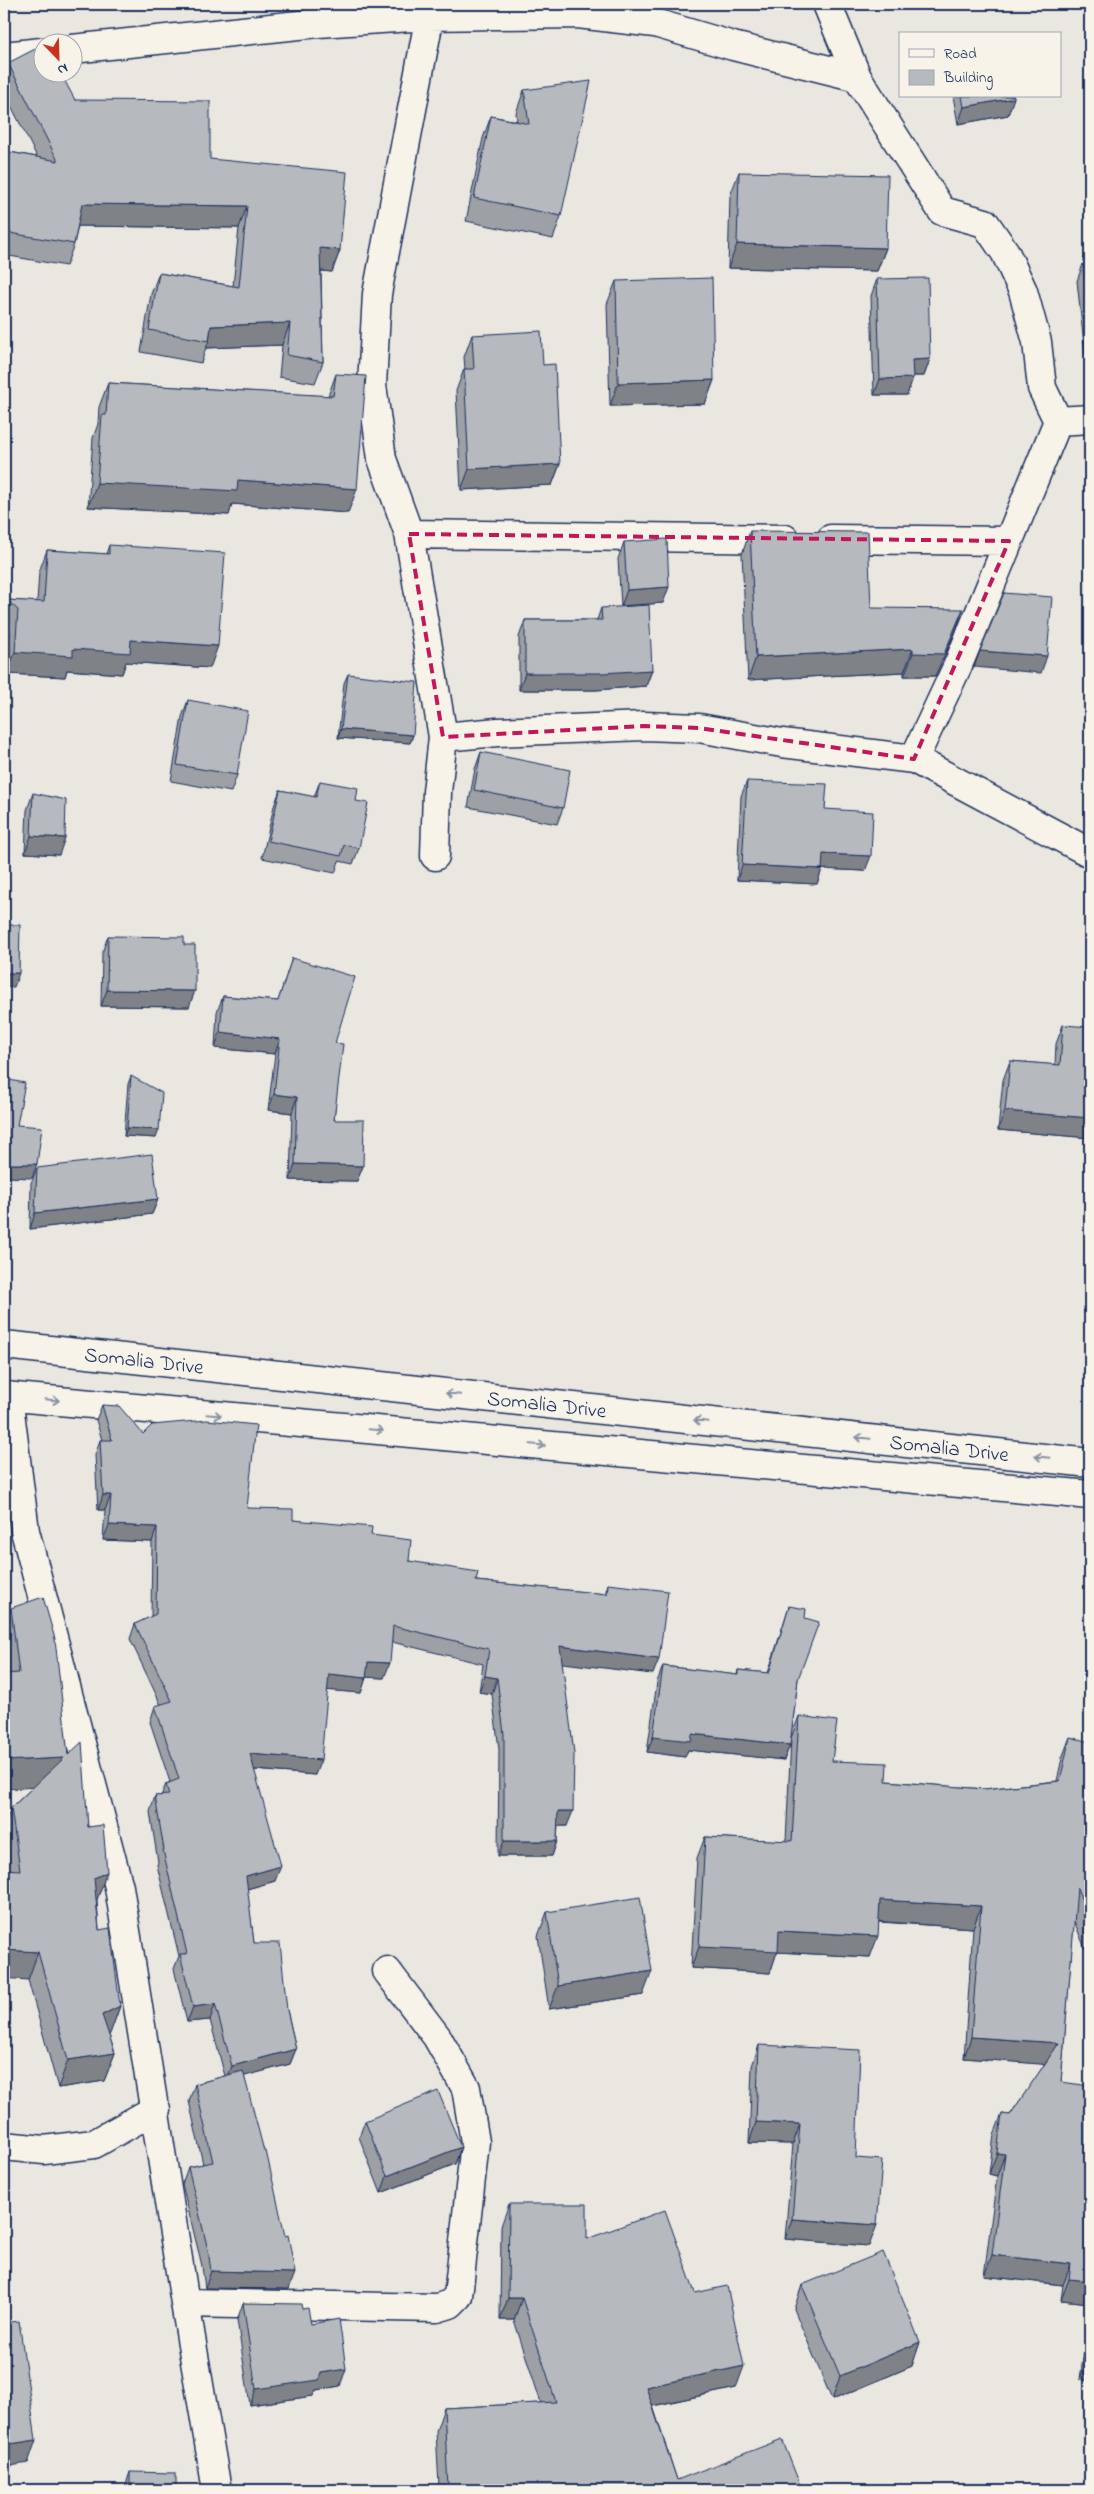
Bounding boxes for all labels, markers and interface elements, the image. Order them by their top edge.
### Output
north arrow [32,32,82,82]
legend [899,32,1062,98]
text: Road [944,43,977,65]
text: N [54,57,71,80]
text: Building [943,67,993,90]
street label: Somalia Drive [83,1341,206,1384]
street label: Somalia Drive [485,1385,608,1427]
one-way arrow [445,1389,461,1399]
one-way arrow [44,1396,60,1405]
one-way arrow [206,1410,222,1420]
one-way arrow [694,1416,710,1426]
one-way arrow [368,1425,384,1435]
street label: Somalia Drive [888,1428,1011,1471]
one-way arrow [855,1433,871,1443]
one-way arrow [529,1440,545,1449]
one-way arrow [1034,1452,1050,1462]

